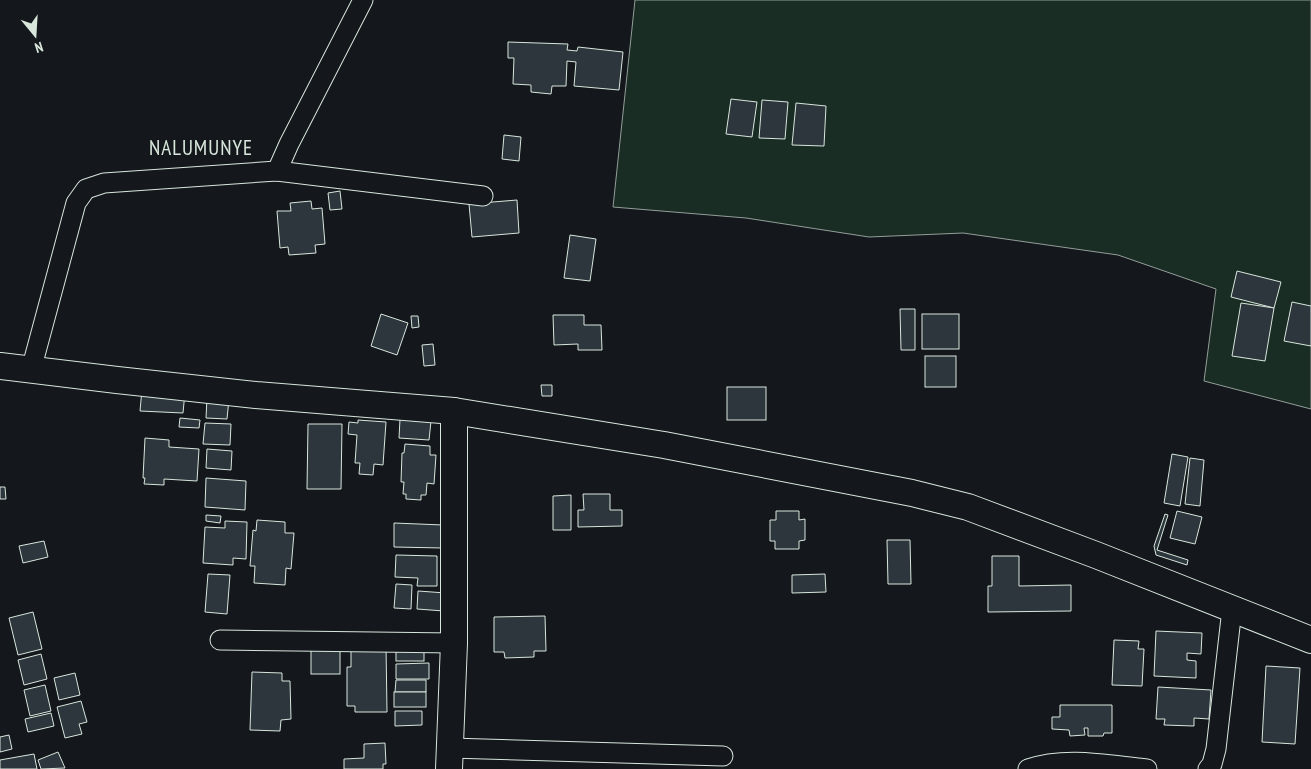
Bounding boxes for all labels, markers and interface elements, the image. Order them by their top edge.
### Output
north arrow [10,10,60,60]
text: N [33,38,45,57]
district label: NALUMUNYE [149,134,253,161]

